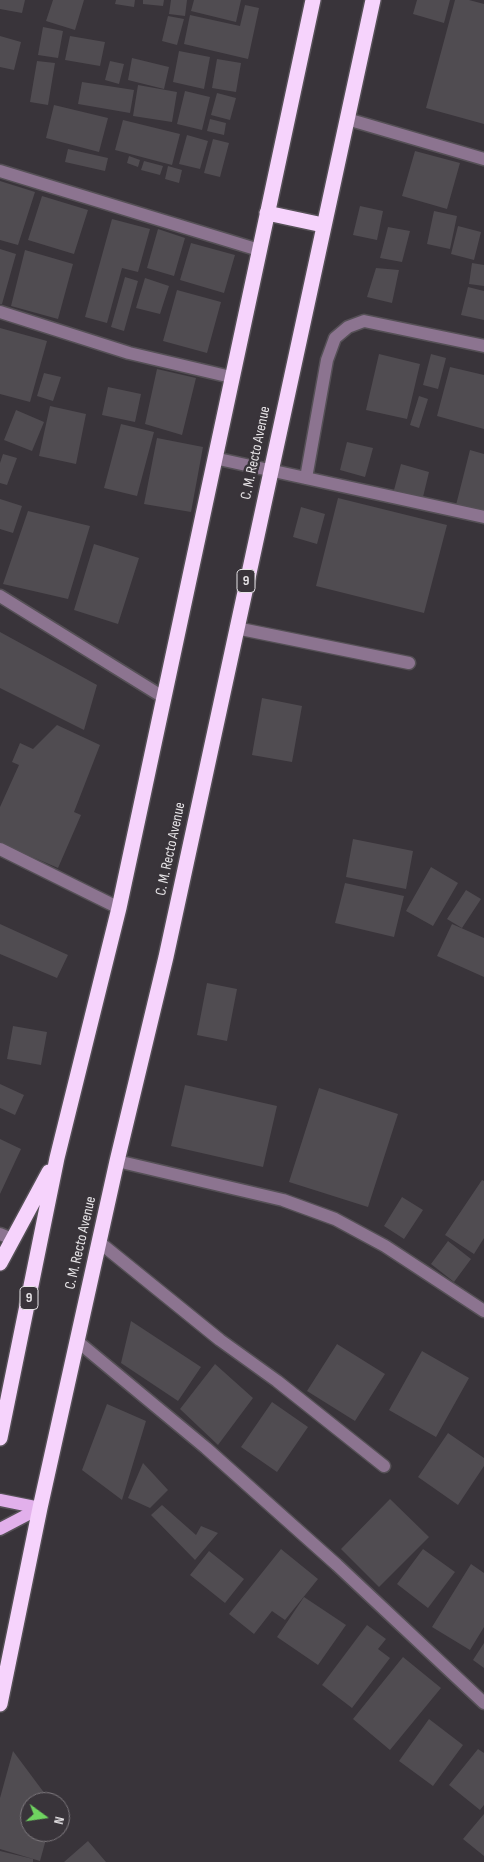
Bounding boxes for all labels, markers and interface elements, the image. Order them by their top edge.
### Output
street label: C. M. Recto Avenue [237,405,275,501]
road number: 9 [237,570,255,592]
street label: C. M. Recto Avenue [152,801,190,897]
street label: C. M. Recto Avenue [62,1195,100,1291]
road number: 9 [20,1286,38,1310]
north arrow [20,1792,70,1842]
text: N [50,1815,68,1826]

